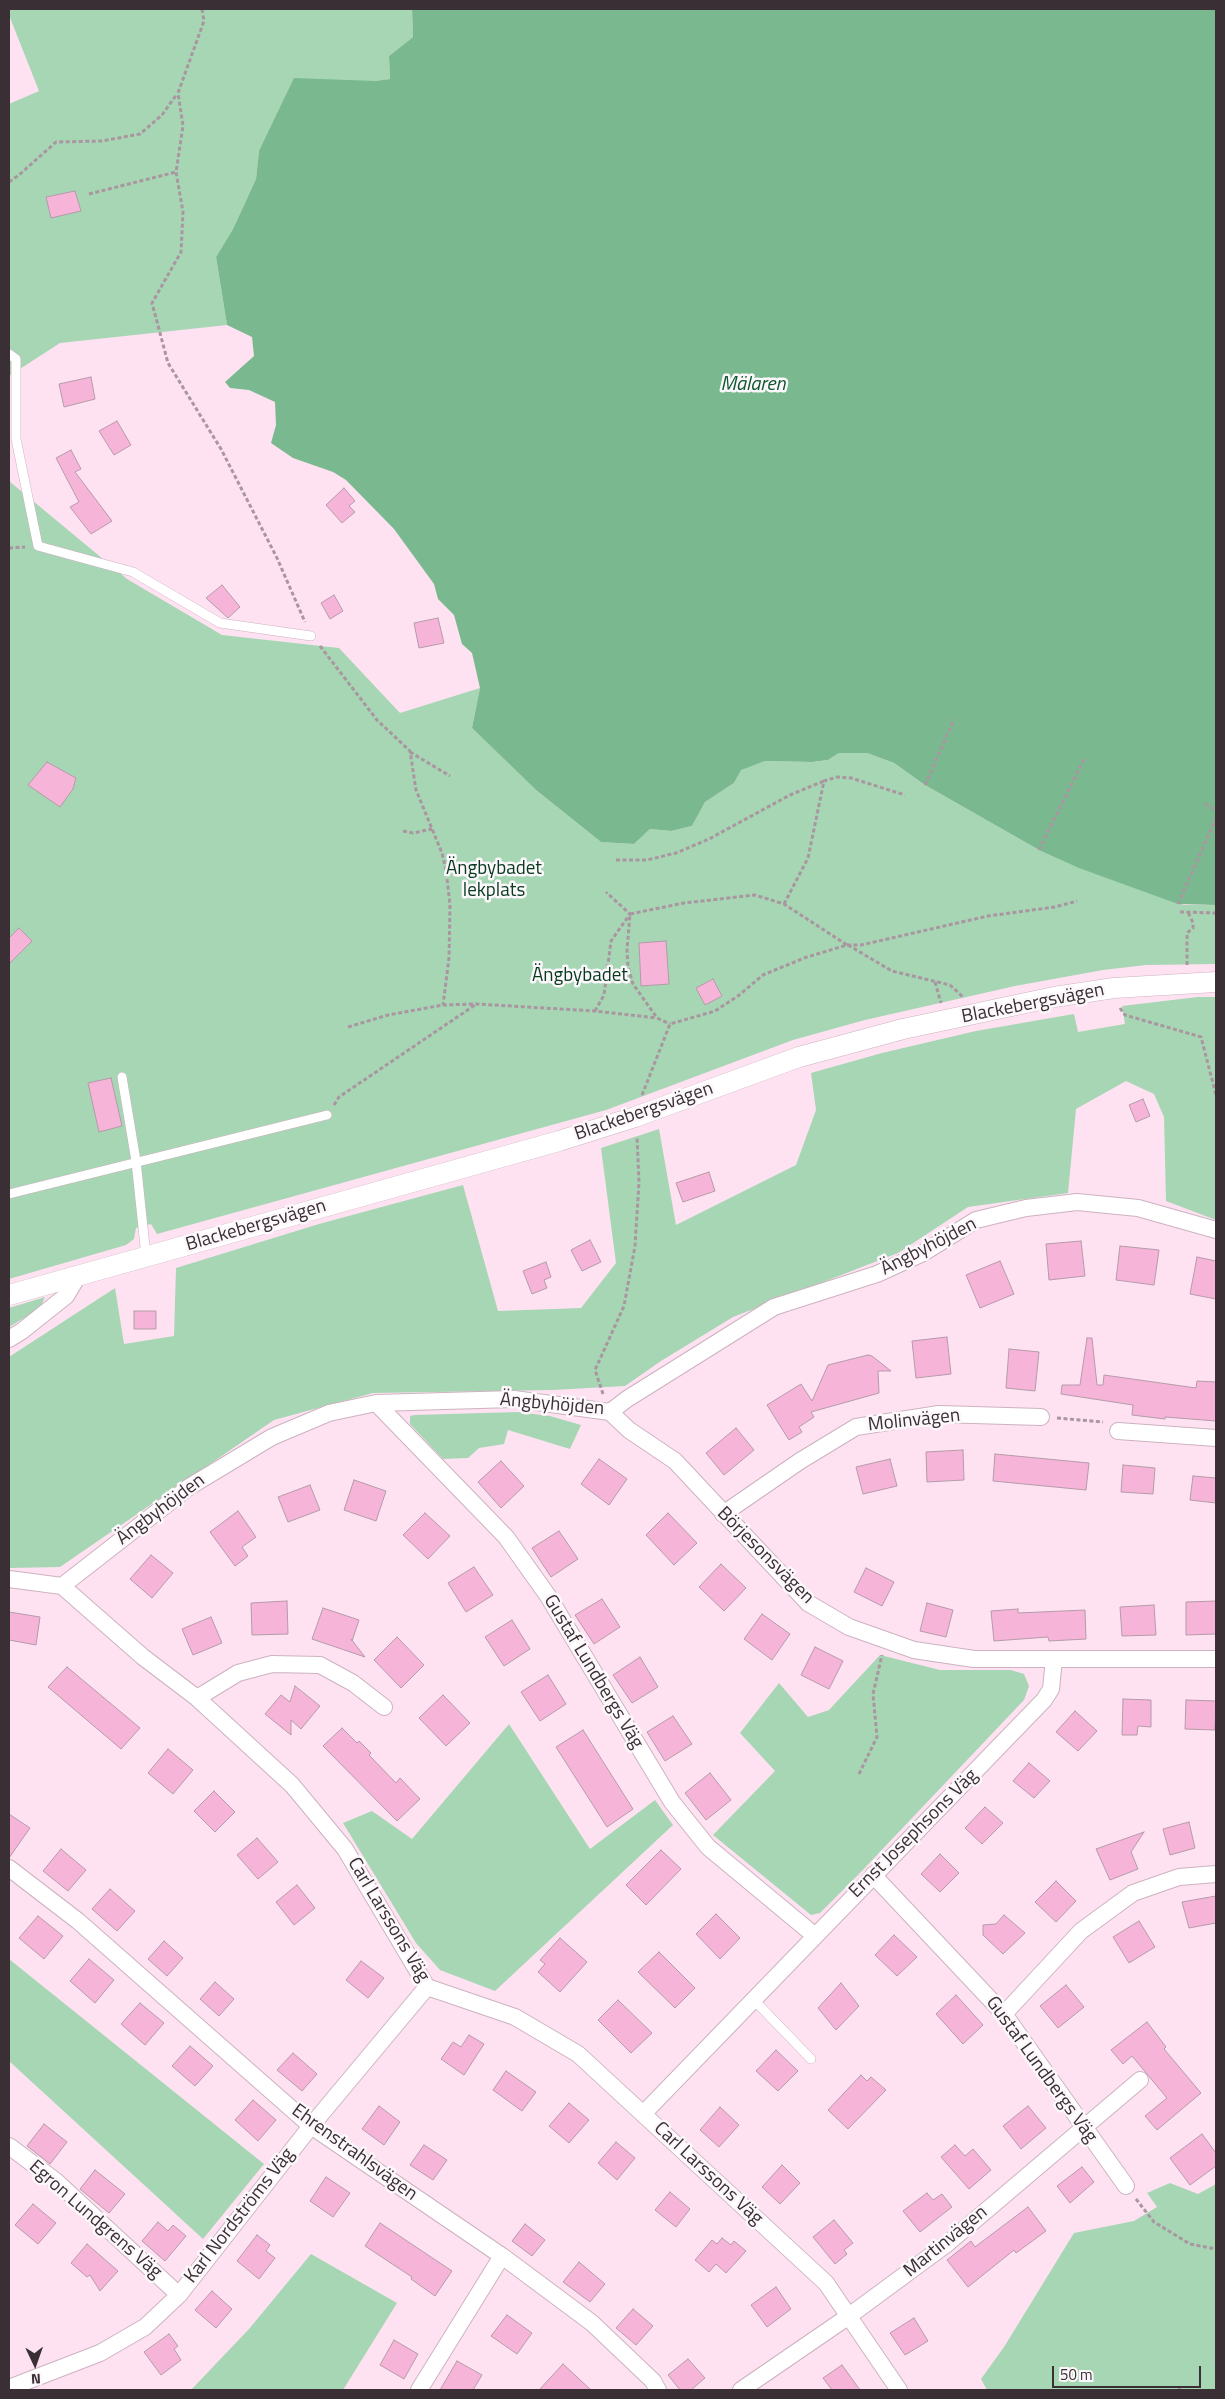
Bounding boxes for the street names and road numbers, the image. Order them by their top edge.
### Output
street label: Blackebergsvägen [960,979,1106,1029]
street label: Blackebergsvägen [572,1078,716,1146]
street label: Blackebergsvägen [183,1195,329,1257]
street label: Ängbyhöjden [877,1213,981,1281]
street label: Ängbyhöjden [499,1389,605,1421]
street label: Molinvägen [867,1405,961,1437]
street label: Ängbyhöjden [112,1469,210,1551]
street label: Börjesonsvägen [712,1503,818,1609]
street label: Gustaf Lundbergs Väg [538,1591,648,1753]
street label: Ernst Josephsons Väg [845,1765,983,1903]
street label: Carl Larssons Väg [342,1854,434,1986]
street label: Gustaf Lundbergs Väg [980,1992,1102,2148]
street label: Ehrenstrahlsvägen [287,2100,421,2206]
street label: Carl Larssons Väg [649,2118,767,2230]
street label: Karl Nordströms Väg [180,2144,300,2288]
street label: Egron Lundgrens Väg [24,2156,166,2284]
street label: Martinvägen [900,2201,992,2283]

